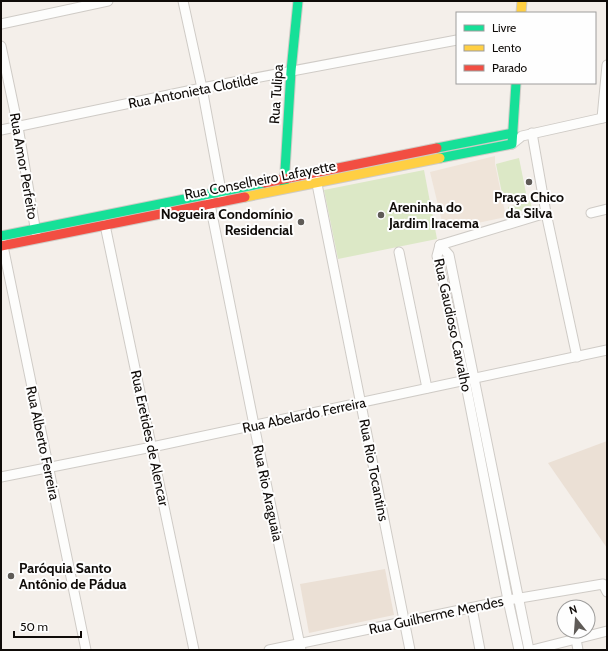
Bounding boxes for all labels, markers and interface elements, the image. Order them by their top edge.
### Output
legend [456,12,596,84]
text: Livre [492,20,516,35]
text: Lento [492,40,522,55]
text: Parado [492,60,528,75]
street label: Rua Tulipa [265,63,287,124]
street label: Rua Antonieta Clotilde [126,70,260,112]
street label: Rua Amor Perfeito [6,111,42,221]
street label: Rua Conselheiro Lafayette [183,156,337,204]
marker: Praça Chico da Silva [524,177,534,187]
place label: Praça Chico da Silva [494,188,564,222]
place label: Areninha do Jardim Iracema [388,198,479,232]
place label: Nogueira Condomínio Residencial [161,205,293,239]
marker: Areninha do Jardim Iracema [376,210,386,220]
marker: Nogueira Condomínio Residencial [296,217,306,227]
street label: Rua Gaudioso Carvalho [430,257,476,394]
street label: Rua Eretides de Alencar [127,368,173,508]
street label: Rua Alberto Ferreira [22,384,64,502]
street label: Rua Abelardo Ferreira [241,393,368,437]
street label: Rua Rio Tocantins [355,417,393,523]
street label: Rua Rio Araguaia [249,443,287,543]
place label: Paróquia Santo Antônio de Pádua [19,559,127,593]
marker: Paróquia Santo Antônio de Pádua [6,571,16,581]
street label: Rua Guilherme Mendes [367,592,505,638]
north arrow [556,599,596,639]
text: N [567,602,579,617]
scale bar [14,613,81,639]
text: 50 m [20,619,48,634]

